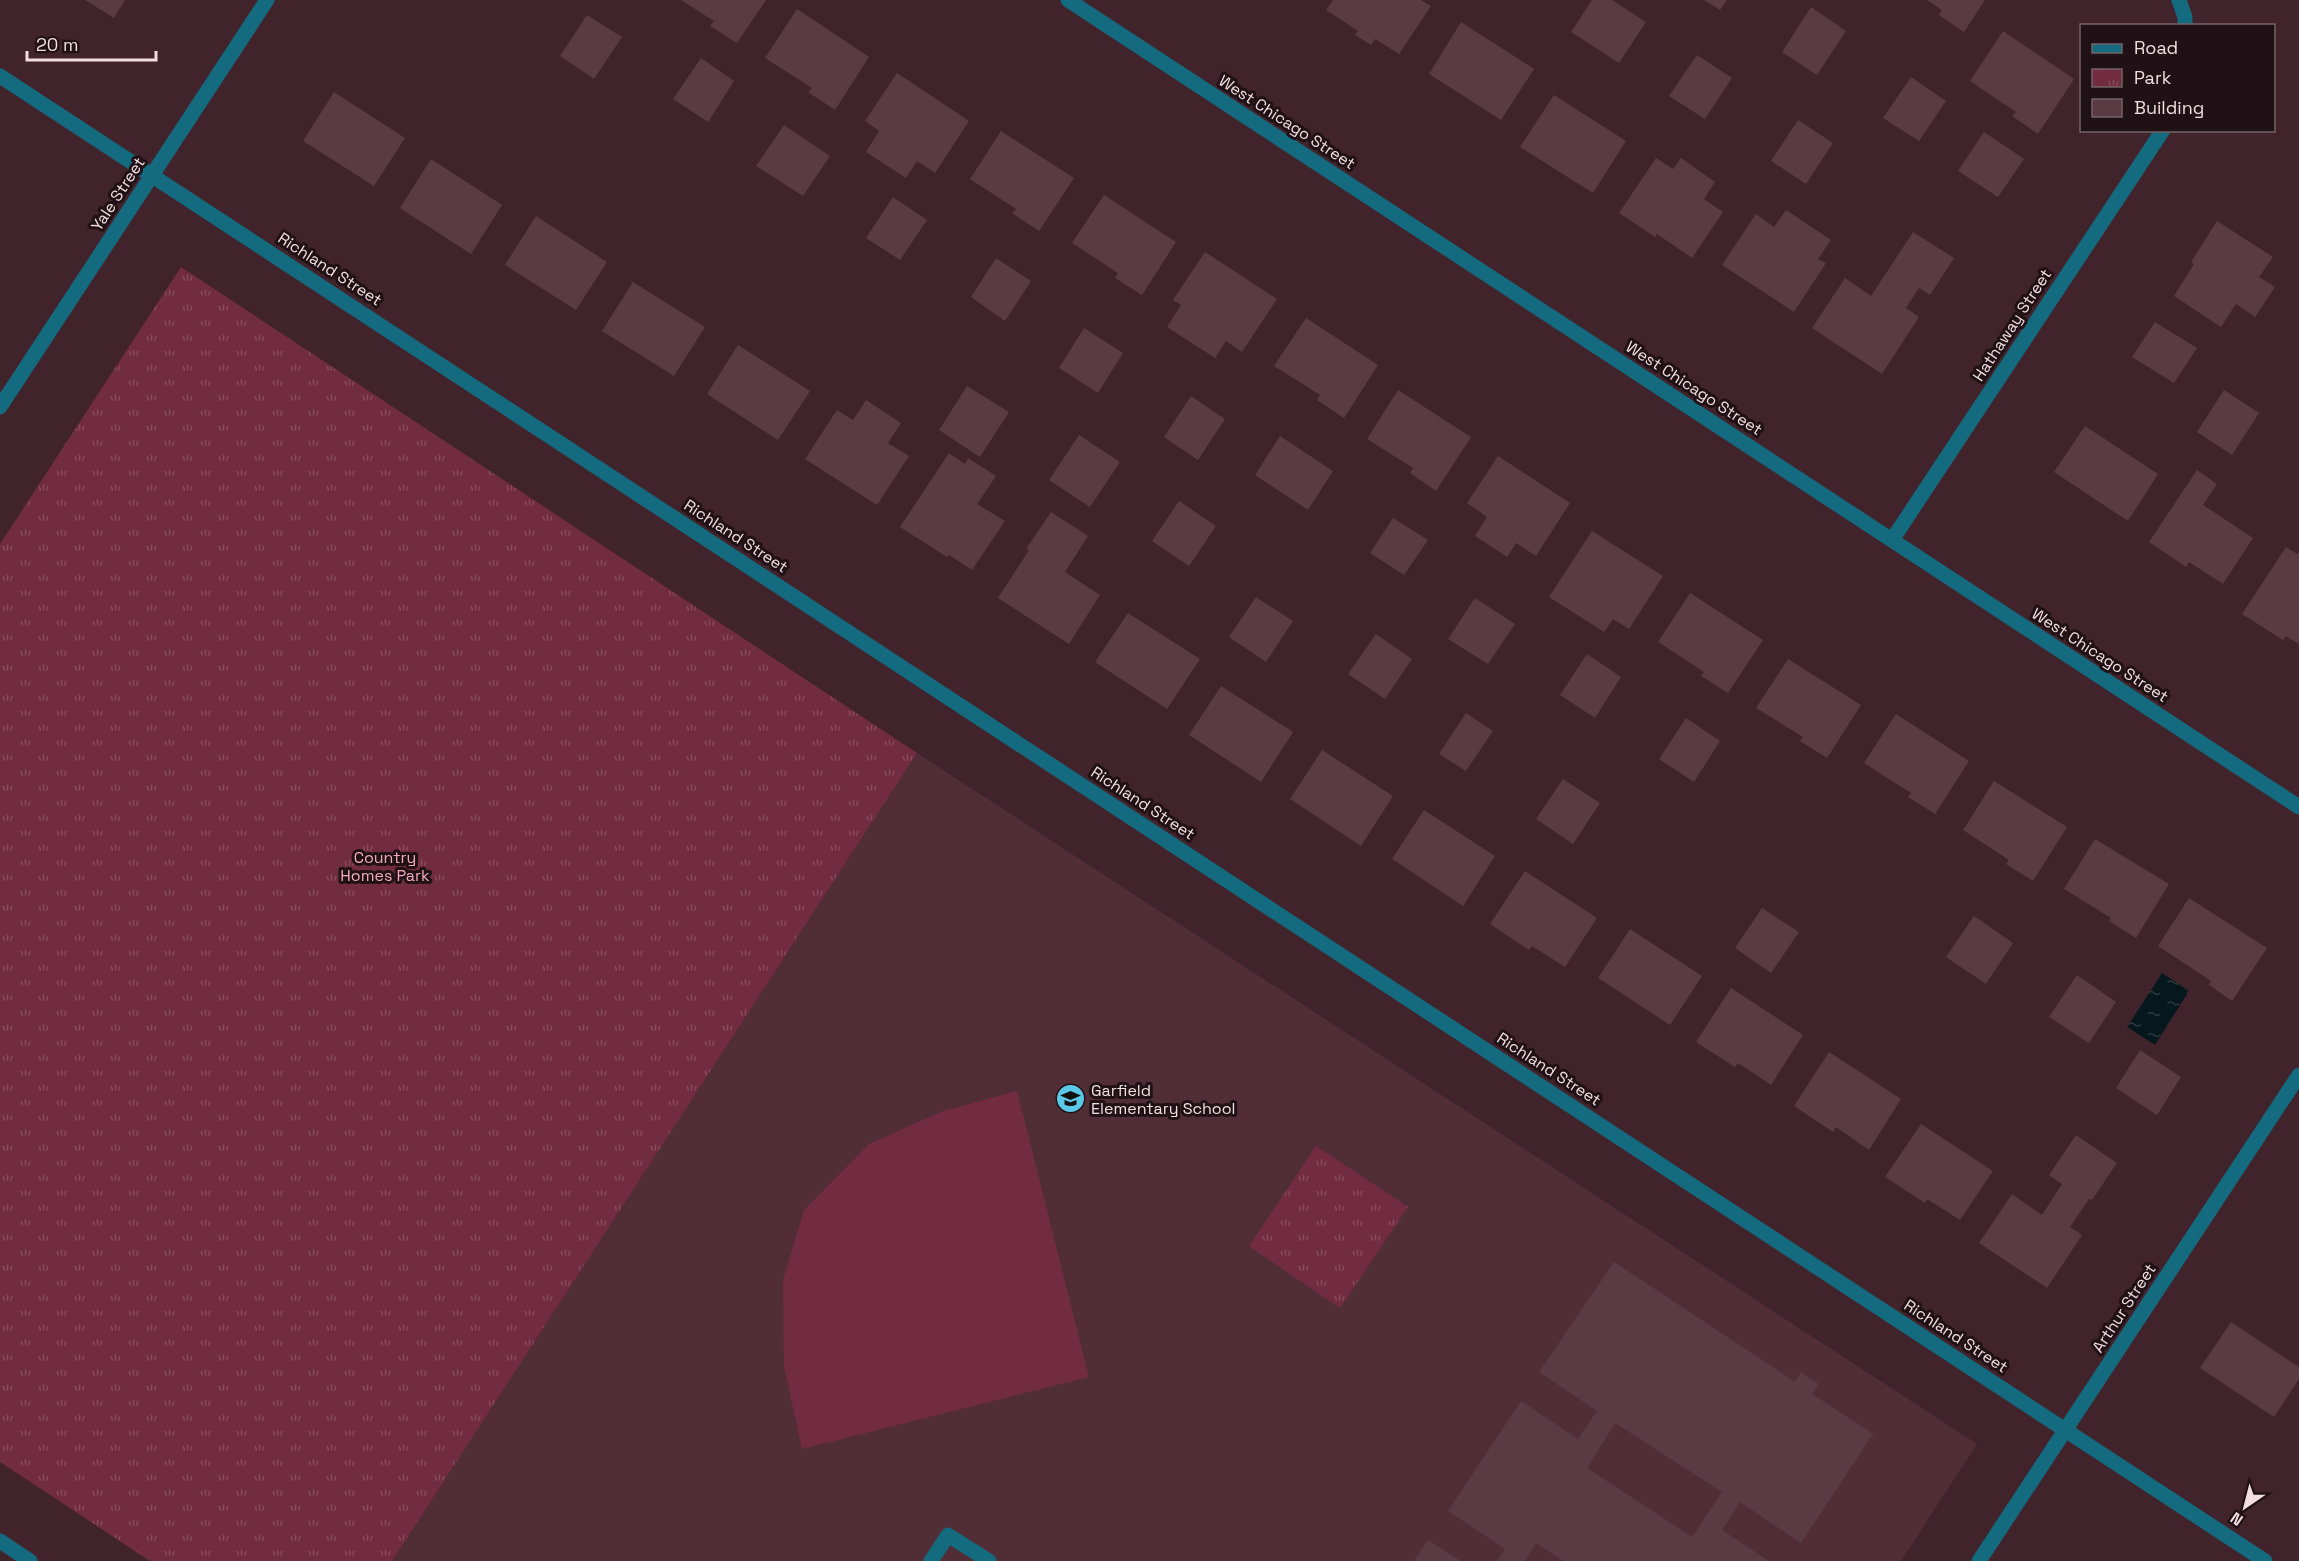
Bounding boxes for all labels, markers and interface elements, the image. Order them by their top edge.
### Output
scale bar [27,24,156,62]
legend [2080,24,2275,132]
text: 20 m [36,33,79,56]
text: Road [2134,36,2178,59]
text: Park [2134,66,2172,89]
street label: West Chicago Street [1215,70,1359,174]
text: Building [2134,96,2204,119]
street label: Yale Street [86,153,150,235]
street label: Richland Street [274,228,386,310]
street label: Hathaway Street [1968,265,2056,385]
street label: West Chicago Street [1622,336,1766,440]
street label: Richland Street [680,495,792,577]
street label: West Chicago Street [2028,603,2172,707]
street label: Richland Street [1087,762,1199,844]
park label: Country Homes Park [340,847,430,886]
street label: Richland Street [1493,1028,1605,1110]
place label: Garfield Elementary School [1091,1080,1236,1119]
school or university icon: Garfield Elementary School [1054,1083,1086,1115]
street label: Arthur Street [2087,1260,2161,1356]
street label: Richland Street [1900,1295,2012,1377]
north arrow [2215,1477,2275,1537]
text: N [2226,1507,2247,1531]

